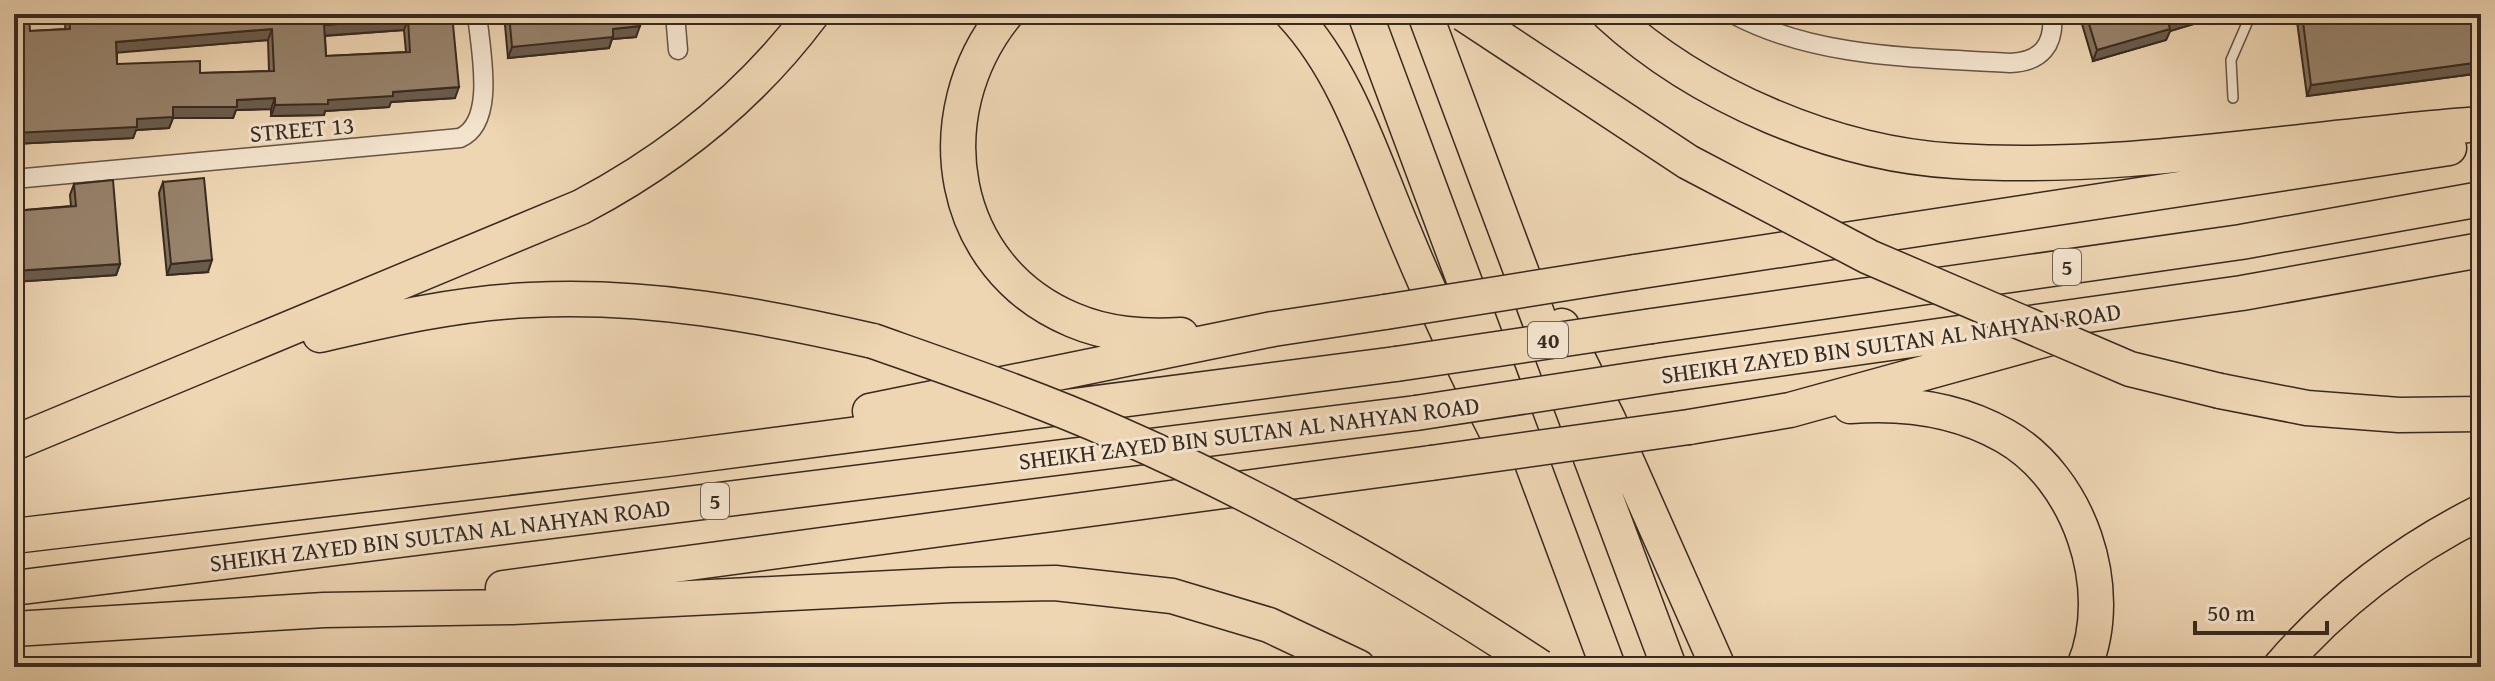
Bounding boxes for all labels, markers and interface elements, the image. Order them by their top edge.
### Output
street label: STREET 13 [248,107,356,151]
road number: 5 [2053,249,2081,285]
street label: SHEIKH ZAYED BIN SULTAN AL NAHYAN ROAD [1659,293,2123,393]
road number: 40 [1528,322,1568,358]
street label: SHEIKH ZAYED BIN SULTAN AL NAHYAN ROAD [1017,387,1481,479]
road number: 5 [701,483,729,519]
street label: SHEIKH ZAYED BIN SULTAN AL NAHYAN ROAD [208,489,672,581]
scale bar [2195,585,2327,635]
text: 50 m [2207,595,2255,630]

